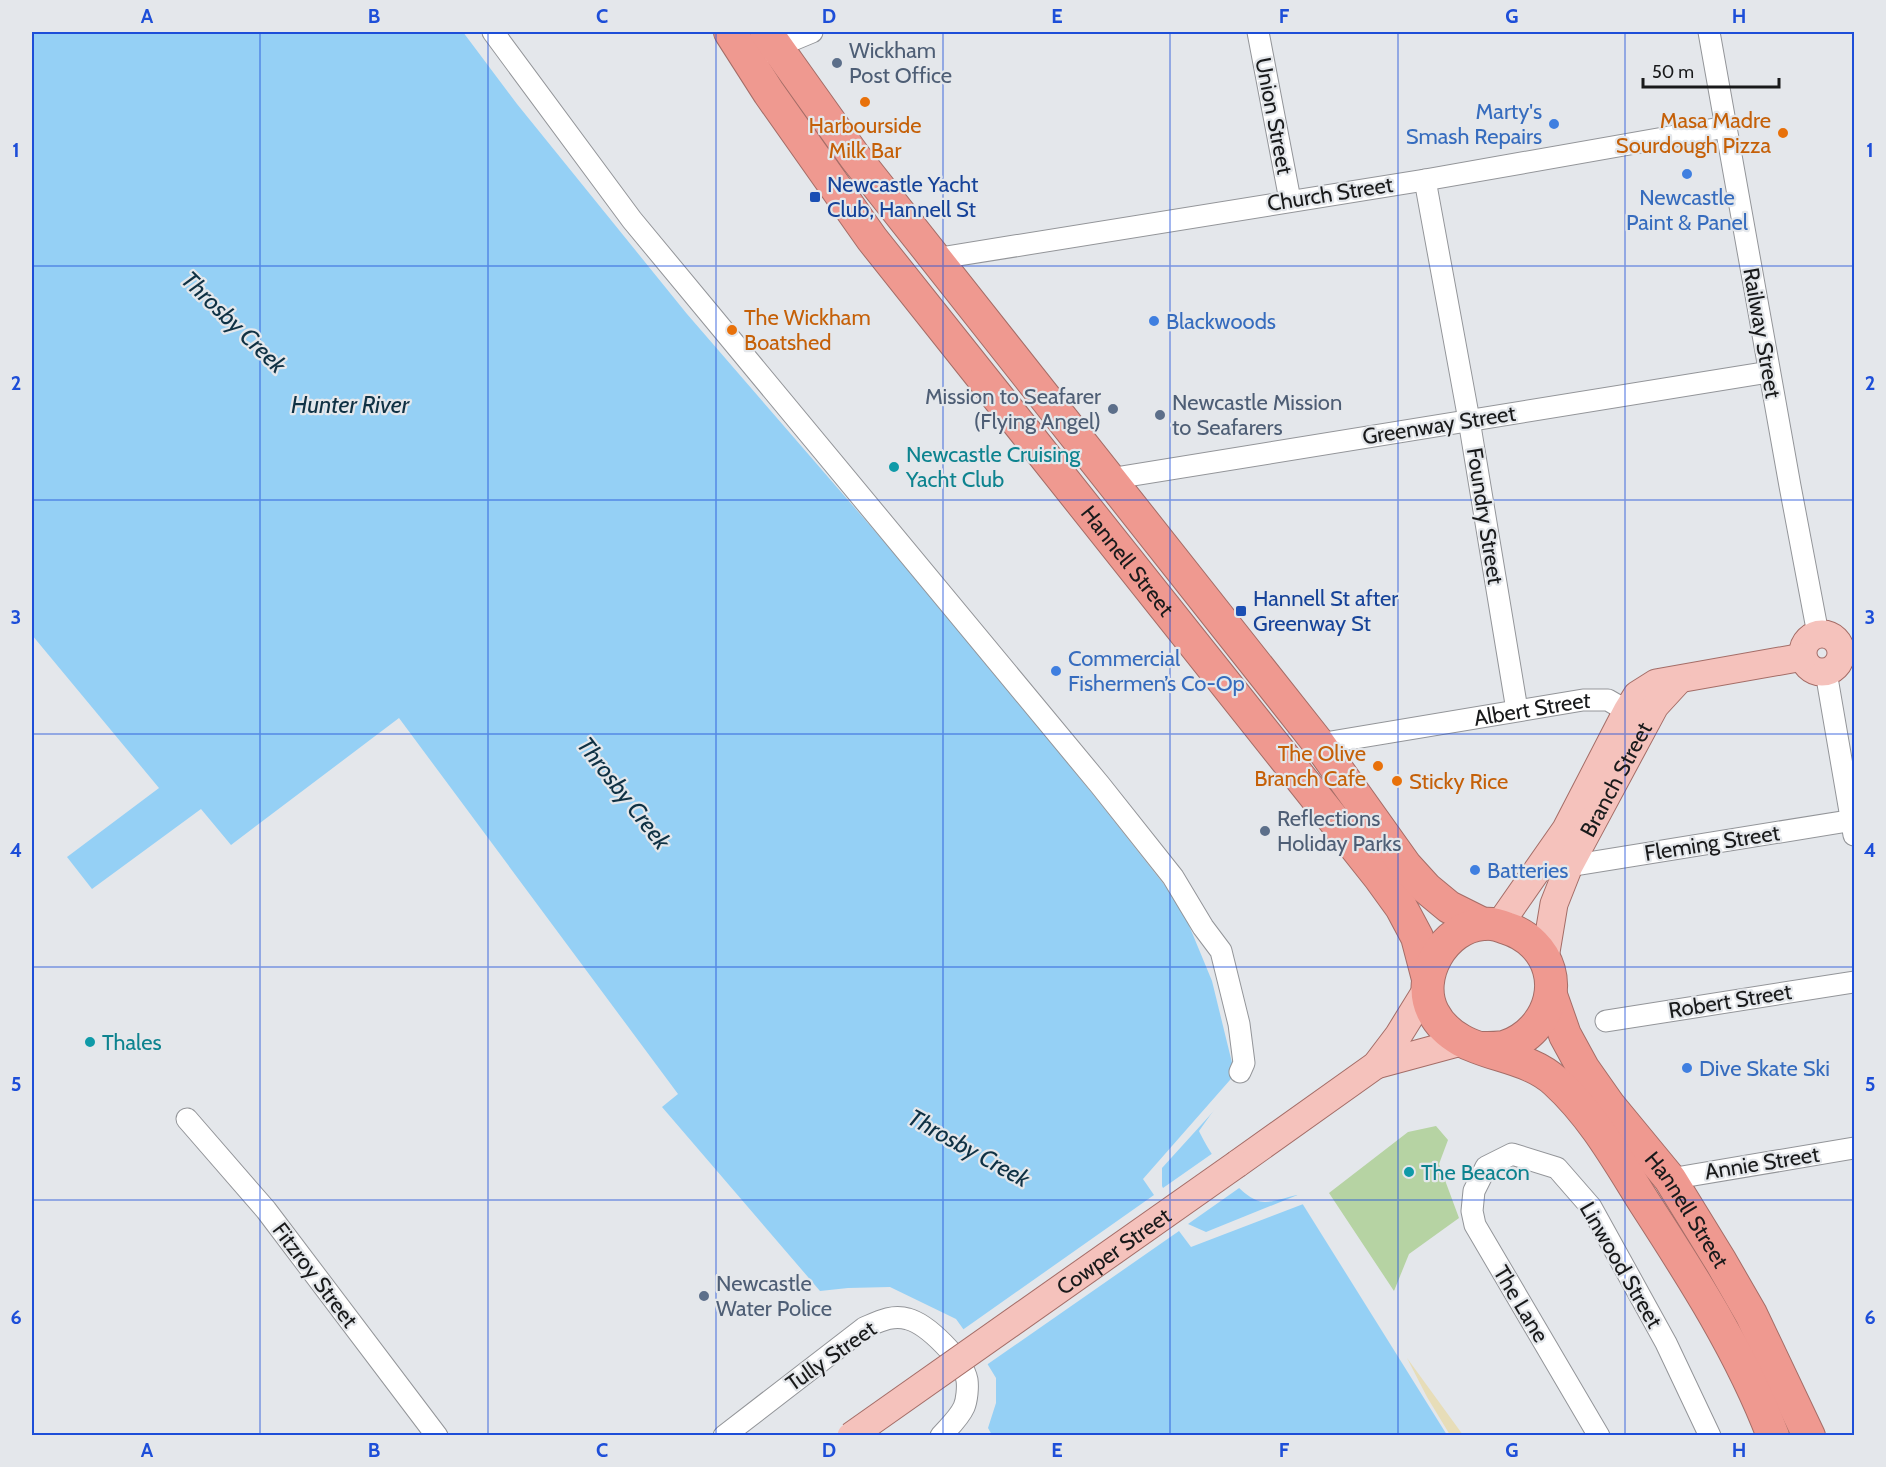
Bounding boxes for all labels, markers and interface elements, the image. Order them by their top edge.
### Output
text: A [141,4,154,28]
text: B [368,4,380,28]
text: C [596,4,608,28]
text: D [822,4,836,28]
text: E [1051,4,1063,28]
text: F [1279,4,1290,28]
text: G [1505,4,1519,28]
text: H [1732,4,1746,28]
place label: Wickham Post Office [849,37,952,89]
scale bar [1643,51,1780,89]
street label: Union Street [1249,55,1299,177]
marker: Wickham Post Office [830,56,844,70]
text: 50 m [1652,61,1694,83]
marker: Harbourside Milk Bar [858,95,872,109]
place label: Marty's Smash Repairs [1406,98,1542,150]
place label: Masa Madre Sourdough Pizza [1616,107,1771,159]
place label: Harbourside Milk Bar [809,112,921,164]
marker: Marty's Smash Repairs [1547,117,1561,131]
marker: Masa Madre Sourdough Pizza [1776,126,1790,140]
text: 1 [12,138,20,162]
text: 1 [1866,138,1874,162]
marker: Newcastle Paint & Panel [1680,167,1694,181]
place label: Newcastle Yacht Club, Hannell St [827,171,979,223]
street label: Church Street [1265,171,1395,217]
place label: Newcastle Paint & Panel [1626,184,1749,236]
marker: Newcastle Yacht Club, Hannell St [808,190,822,204]
water label: Throsby Creek [176,265,293,380]
street label: Railway Street [1737,266,1787,401]
place label: The Wickham Boatshed [744,304,871,356]
place label: Blackwoods [1166,308,1276,335]
marker: Blackwoods [1147,314,1161,328]
marker: The Wickham Boatshed [725,323,739,337]
text: 2 [11,371,21,395]
text: 2 [1865,371,1875,395]
place label: Mission to Seafarer (Flying Angel) [925,383,1101,435]
place label: Newcastle Mission to Seafarers [1172,389,1342,441]
water label: Hunter River [291,390,411,419]
street label: Greenway Street [1361,399,1518,450]
marker: Mission to Seafarer (Flying Angel) [1106,402,1120,416]
marker: Newcastle Mission to Seafarers [1153,408,1167,422]
place label: Newcastle Cruising Yacht Club [905,441,1081,493]
street label: Foundry Street [1461,446,1509,587]
marker: Newcastle Cruising Yacht Club [887,460,901,474]
street label: Hannell Street [1076,500,1180,622]
place label: Hannell St after Greenway St [1253,585,1398,637]
marker: Hannell St after Greenway St [1234,604,1248,618]
text: 3 [11,605,21,629]
text: 3 [1865,605,1875,629]
place label: Commercial Fishermen’s Co-Op [1068,645,1245,697]
marker: Commercial Fishermen’s Co-Op [1049,664,1063,678]
street label: Albert Street [1472,687,1591,732]
street label: Branch Street [1574,717,1658,841]
water label: Throsby Creek [571,731,677,856]
place label: The Olive Branch Cafe [1254,740,1366,792]
marker: The Olive Branch Cafe [1371,759,1385,773]
place label: Sticky Rice [1409,768,1508,795]
marker: Sticky Rice [1390,774,1404,788]
place label: Reflections Holiday Parks [1277,805,1401,857]
street label: Fleming Street [1642,819,1782,867]
marker: Reflections Holiday Parks [1258,824,1272,838]
text: 4 [10,838,22,862]
text: 4 [1864,838,1876,862]
place label: Batteries [1487,857,1568,884]
marker: Batteries [1468,863,1482,877]
street label: Robert Street [1667,978,1794,1024]
place label: Thales [102,1029,162,1056]
marker: Thales [83,1035,97,1049]
place label: Dive Skate Ski [1699,1055,1830,1082]
marker: Dive Skate Ski [1680,1061,1694,1075]
text: 5 [11,1072,21,1096]
text: 5 [1865,1072,1875,1096]
water label: Throsby Creek [903,1103,1036,1194]
street label: Annie Street [1703,1141,1822,1185]
street label: Hannell Street [1639,1146,1735,1273]
place label: The Beacon [1421,1159,1530,1186]
marker: The Beacon [1402,1165,1416,1179]
street label: Linwood Street [1574,1197,1668,1334]
street label: Cowper Street [1051,1201,1176,1301]
street label: Fitzroy Street [267,1217,364,1333]
street label: The Lane [1488,1261,1554,1347]
place label: Newcastle Water Police [716,1270,832,1322]
marker: Newcastle Water Police [697,1289,711,1303]
text: 6 [10,1305,22,1329]
text: 6 [1864,1305,1876,1329]
street label: Tully Street [781,1315,882,1397]
text: A [141,1438,154,1462]
text: B [368,1438,380,1462]
text: C [596,1438,608,1462]
text: D [822,1438,836,1462]
text: E [1051,1438,1063,1462]
text: F [1279,1438,1290,1462]
text: G [1505,1438,1519,1462]
text: H [1732,1438,1746,1462]

